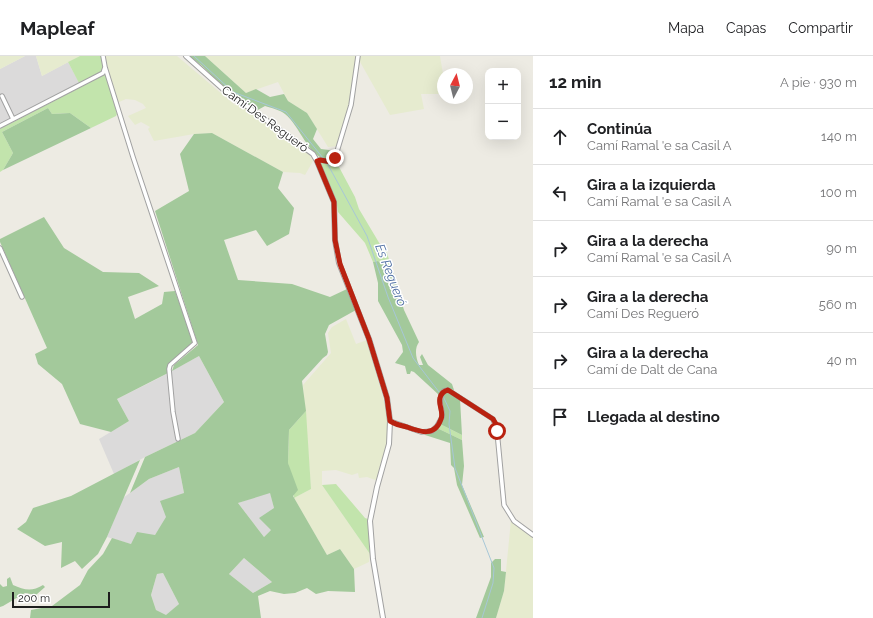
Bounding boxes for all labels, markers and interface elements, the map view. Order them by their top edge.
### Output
text: Mapleaf [20,17,95,39]
text: Mapa [668,20,704,36]
text: Capas [726,20,766,36]
text: Compartir [788,20,853,36]
north arrow [437,68,473,104]
map controls [485,68,521,140]
button: + [485,68,521,104]
text: 12 min [549,72,602,92]
text: A pie · 930 m [780,75,857,90]
street label: Camí Des Regueró [219,83,311,155]
button: − [485,104,521,140]
text: Continúa [587,120,652,138]
icon: ahead [549,126,571,148]
text: 140 m [821,129,857,144]
text: Camí Ramal 'e sa Casil A [587,138,732,153]
route end [326,149,344,167]
text: Gira a la izquierda [587,176,716,194]
icon: left [549,182,571,204]
text: 100 m [820,185,857,200]
text: Camí Ramal 'e sa Casil A [587,194,732,209]
text: Gira a la derecha [587,232,708,250]
icon: right [549,238,571,260]
text: 90 m [826,241,857,256]
water label: Es Regueró [372,242,410,308]
text: Camí Ramal 'e sa Casil A [587,250,732,265]
text: Gira a la derecha [587,288,708,306]
icon: right [549,294,571,316]
text: 560 m [819,297,857,312]
text: Camí Des Regueró [587,306,699,321]
text: Gira a la derecha [587,344,708,362]
icon: right [549,350,571,372]
text: 40 m [827,353,857,368]
text: Camí de Dalt de Cana [587,362,717,377]
icon: arrive [549,406,571,428]
text: Llegada al destino [587,408,720,426]
route start [488,422,506,440]
scale bar [12,590,110,609]
text: 200 m [18,592,50,605]

